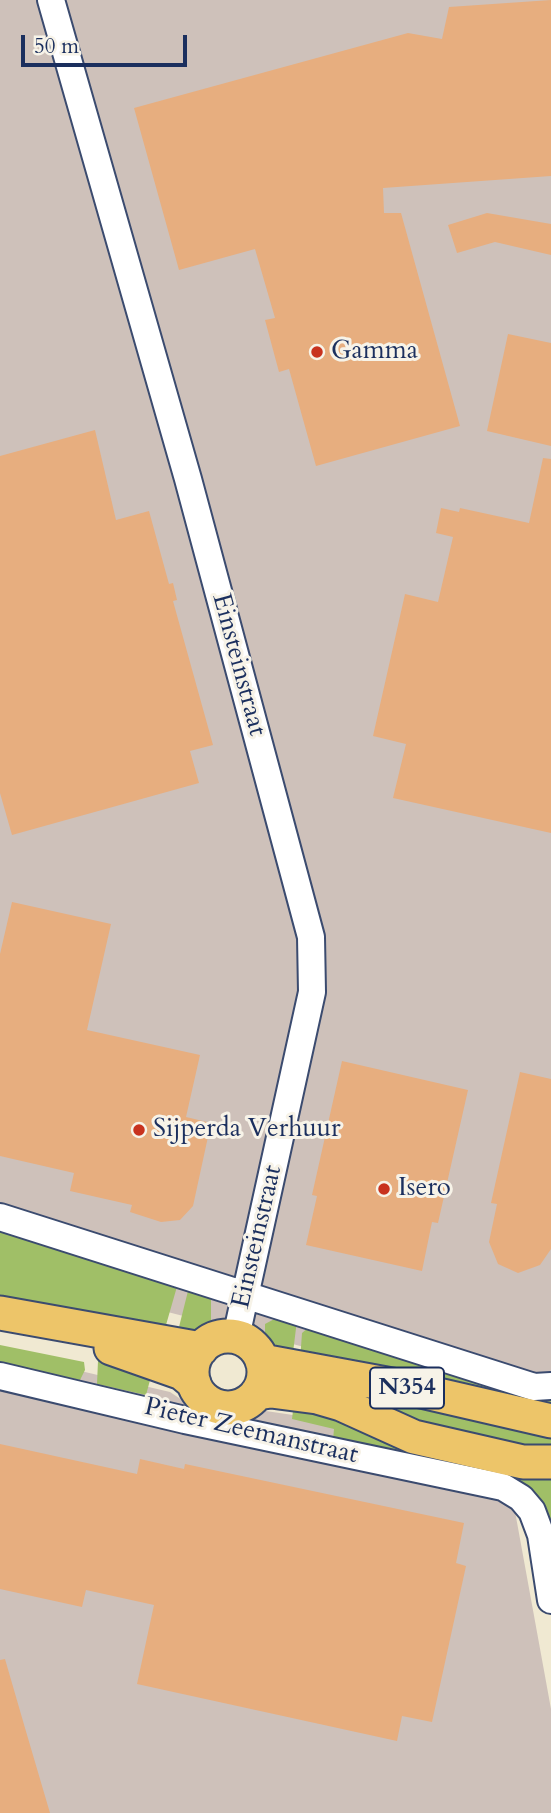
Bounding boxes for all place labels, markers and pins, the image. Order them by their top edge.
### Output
place label: Gamma [331,336,418,368]
marker: Gamma [309,344,325,360]
place label: Sijperda Verhuur [153,1114,341,1146]
marker: Sijperda Verhuur [131,1122,147,1138]
place label: Isero [398,1173,451,1205]
marker: Isero [376,1181,392,1197]

